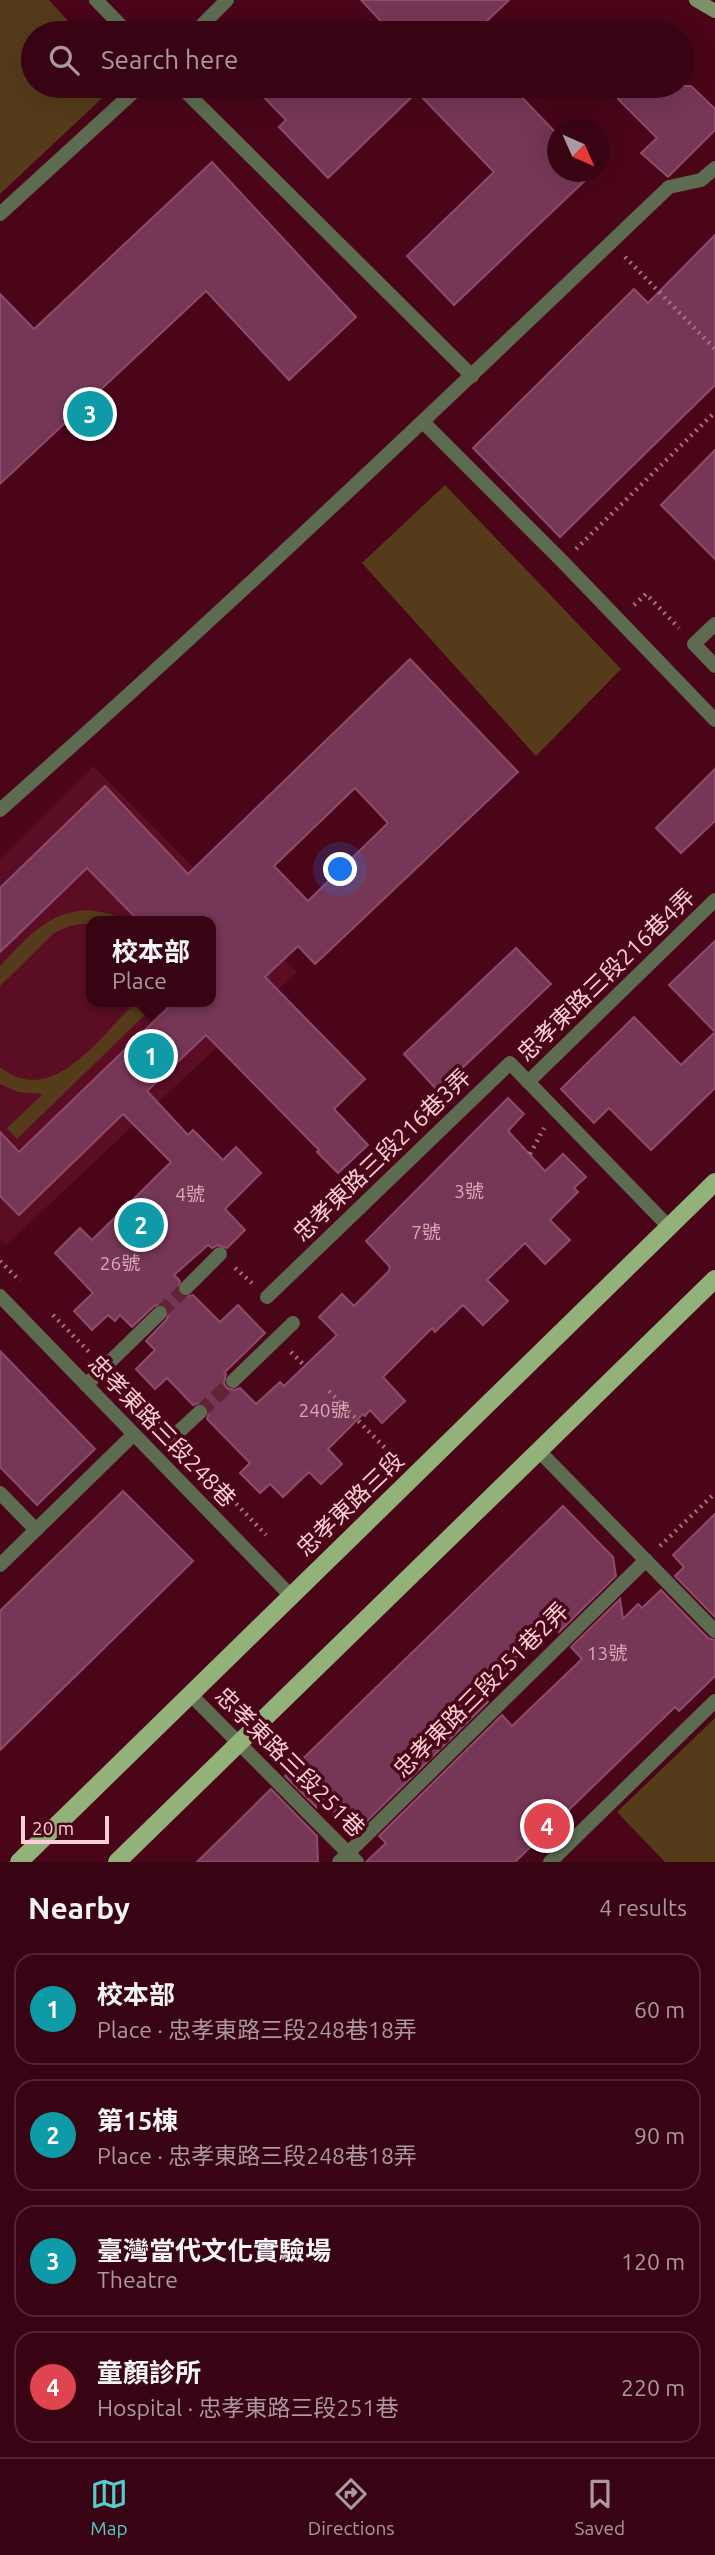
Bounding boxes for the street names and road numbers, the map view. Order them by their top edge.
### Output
street label: 忠孝東路三段216巷4弄 [512,884,699,1066]
street label: 忠孝東路三段216巷3弄 [288,1064,475,1246]
street label: 忠孝東路三段248巷 [84,1350,241,1511]
street label: 忠孝東路三段 [291,1447,408,1561]
street label: 忠孝東路三段251巷2弄 [388,1597,573,1782]
street label: 忠孝東路三段251巷 [211,1682,370,1841]

